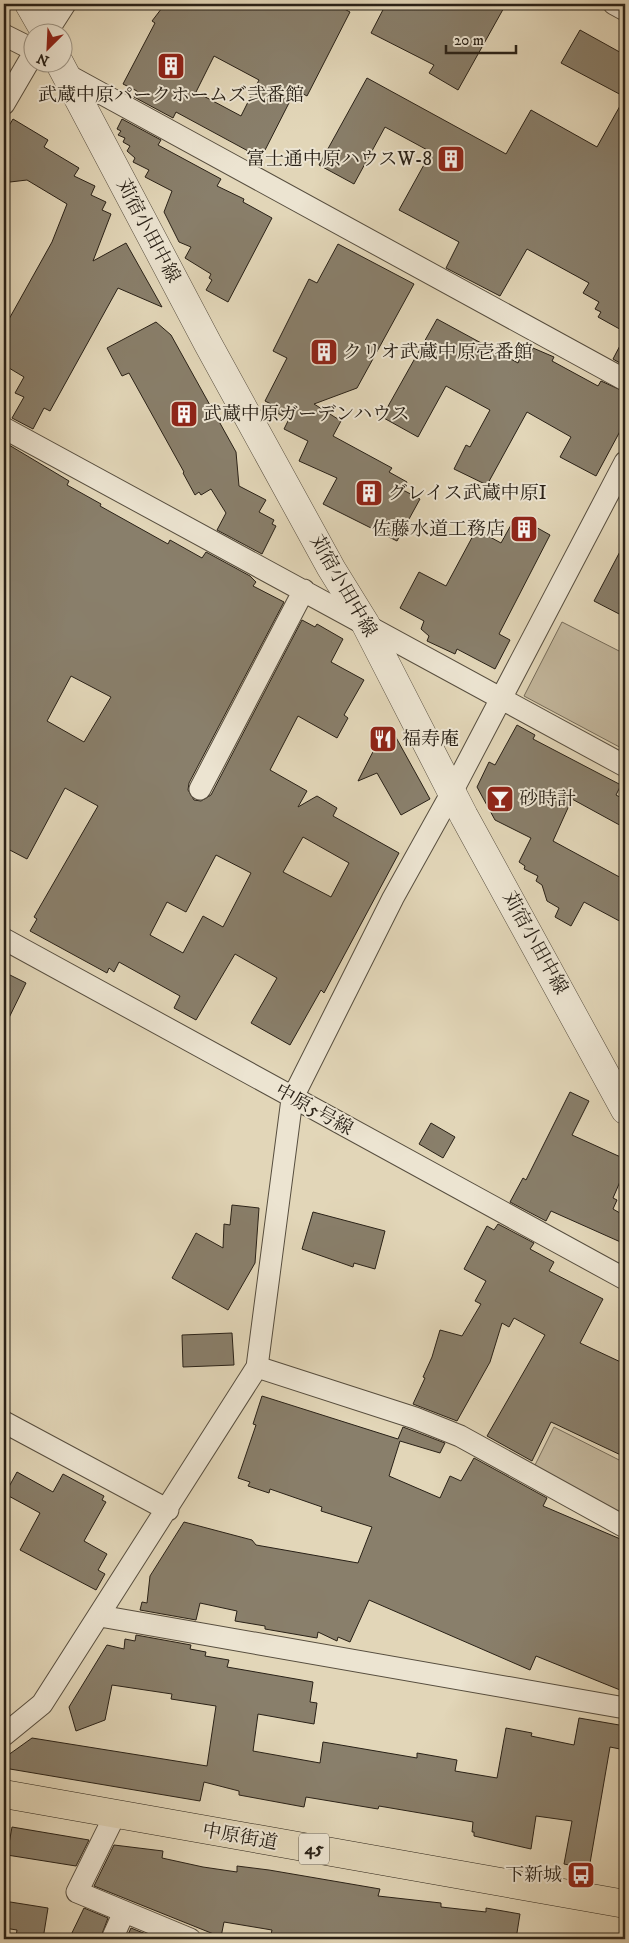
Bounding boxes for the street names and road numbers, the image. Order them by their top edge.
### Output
street label: 苅宿小田中線 [111,175,185,287]
street label: 苅宿小田中線 [305,531,381,641]
street label: 苅宿小田中線 [497,888,573,998]
street label: 中原5号線 [271,1079,357,1141]
street label: 中原街道 [201,1819,279,1855]
road number: 45 [299,1834,329,1865]

